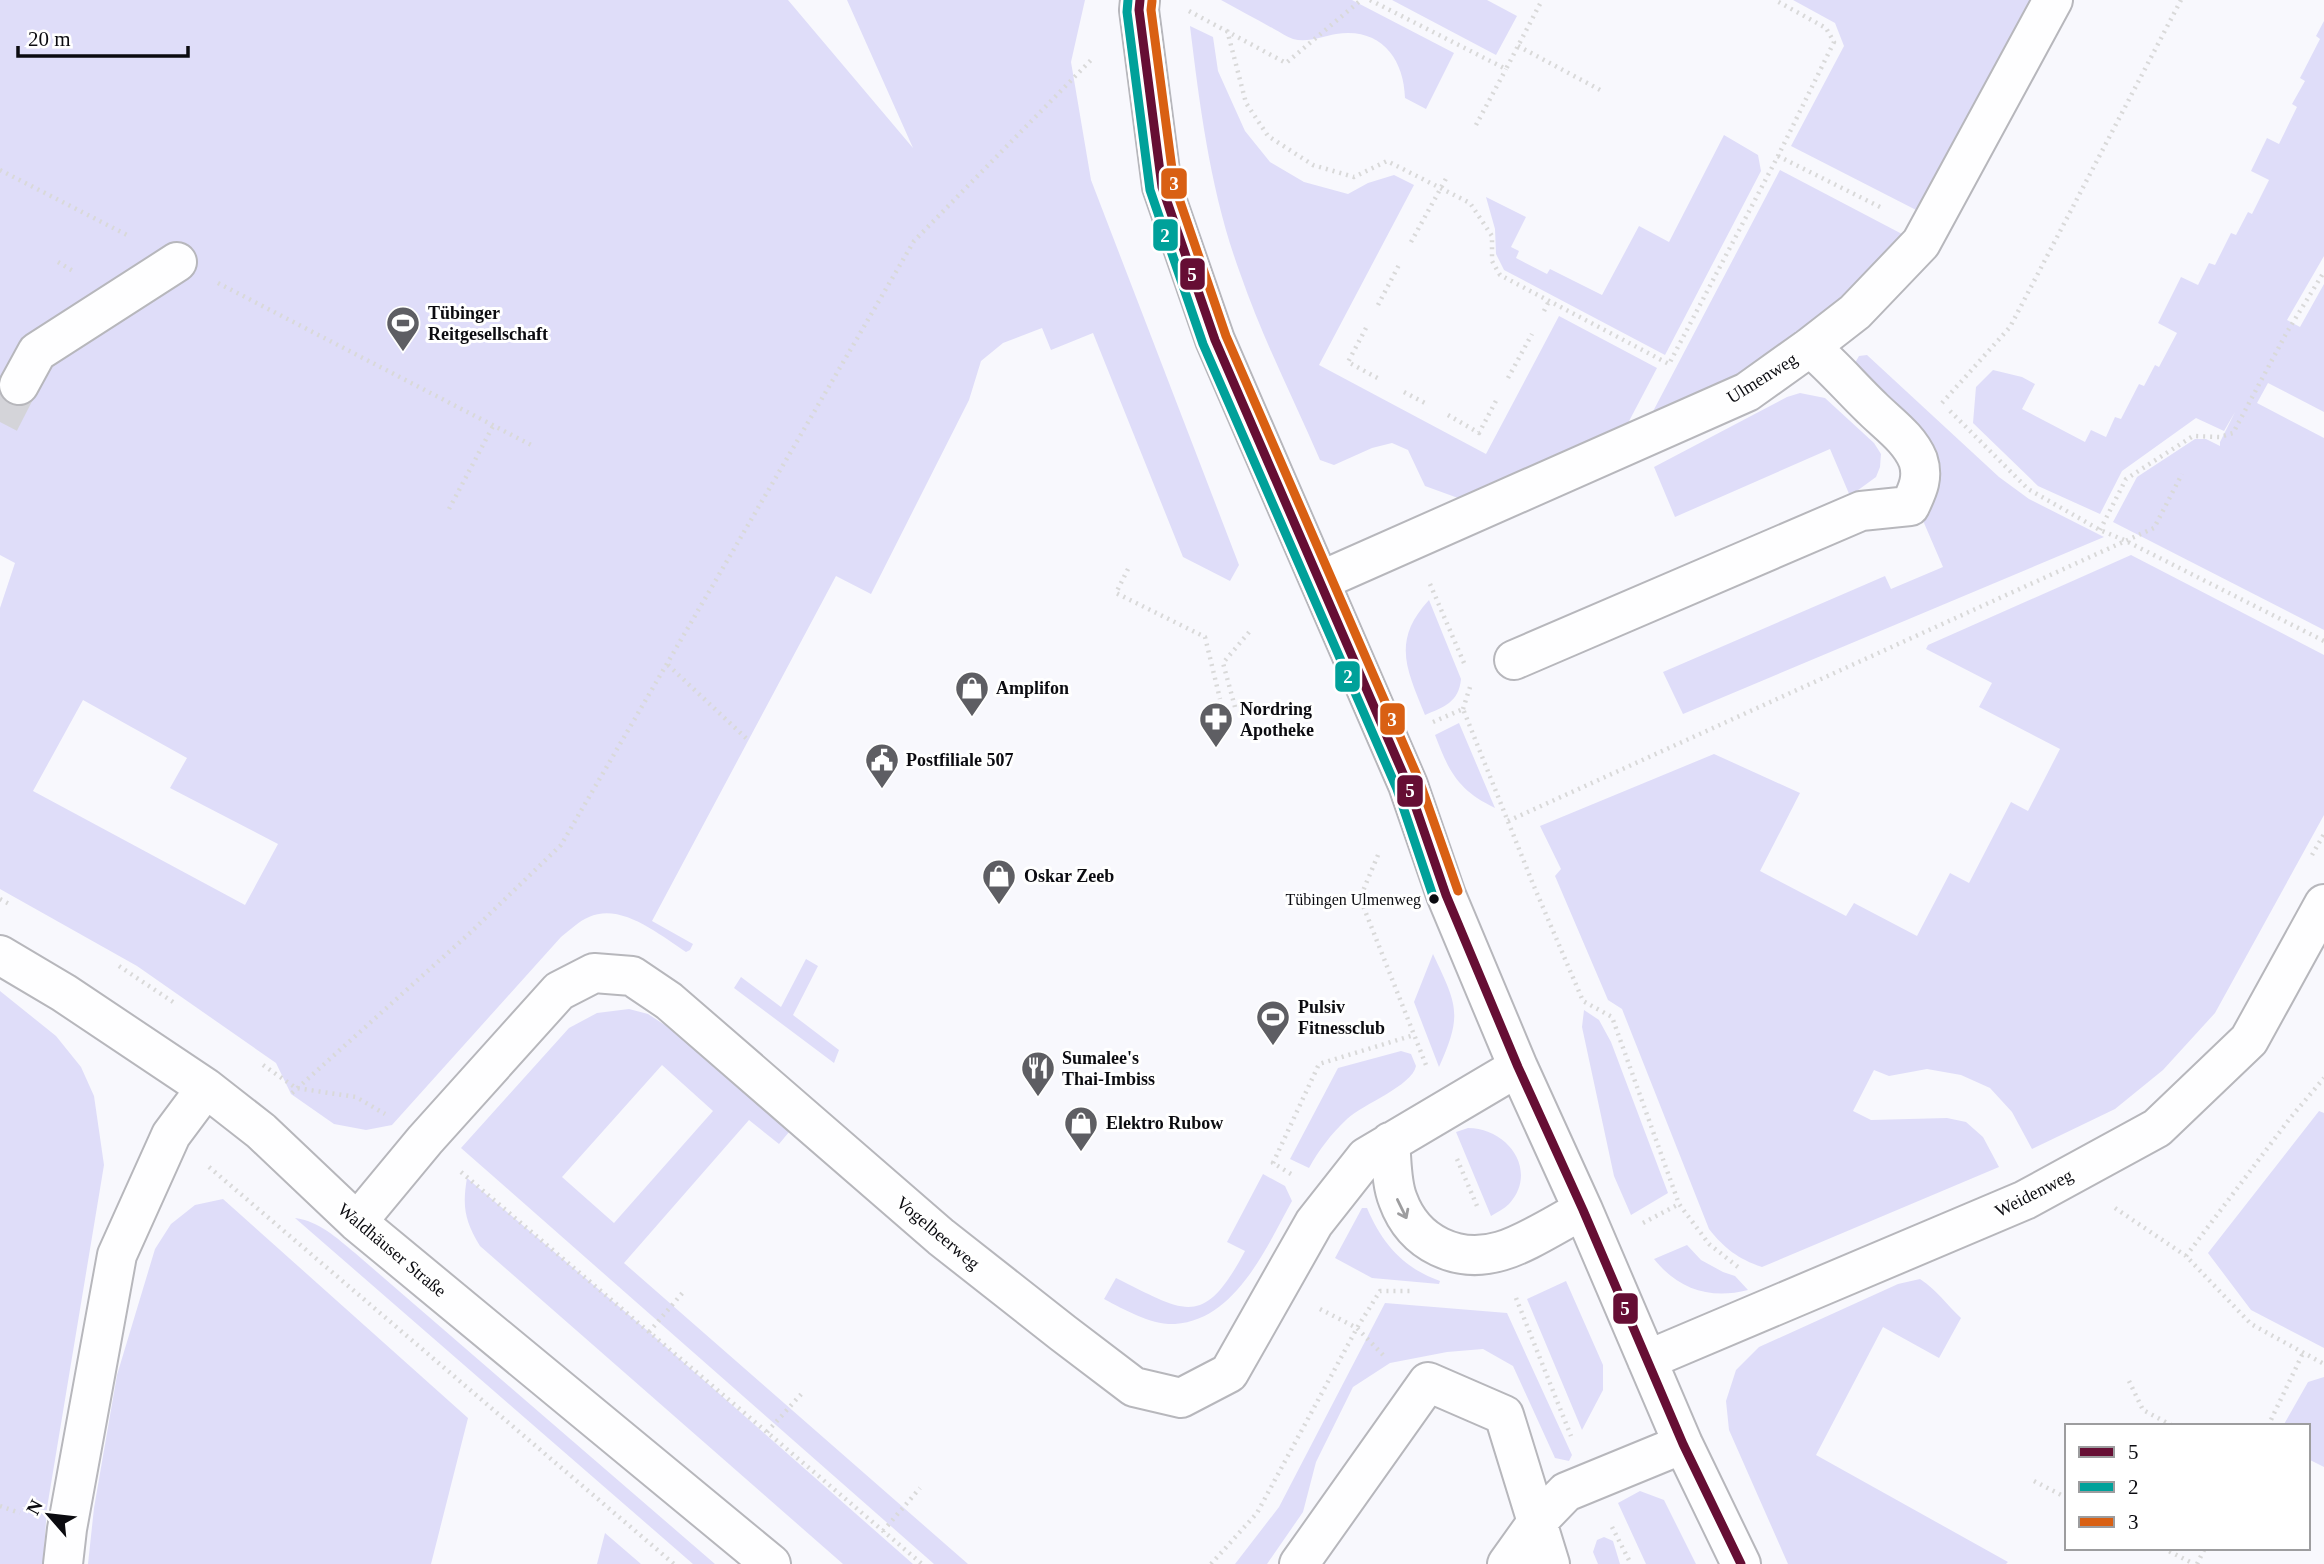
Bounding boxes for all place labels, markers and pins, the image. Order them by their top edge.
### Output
place label: Tübinger Reitgesellschaft [428,303,548,344]
sports icon: Tübinger Reitgesellschaft [384,304,422,353]
shop icon: Amplifon [953,669,991,718]
place label: Amplifon [996,678,1069,698]
place label: Nordring Apotheke [1240,699,1314,740]
pharmacy icon: Nordring Apotheke [1197,700,1235,749]
public building icon: Postfiliale 507 [863,741,901,790]
place label: Postfiliale 507 [906,750,1013,770]
shop icon: Oskar Zeeb [980,857,1018,906]
place label: Oskar Zeeb [1024,866,1114,886]
place label: Tübingen Ulmenweg [1285,891,1421,909]
marker: Tübingen Ulmenweg [1427,892,1441,906]
place label: Pulsiv Fitnessclub [1298,997,1385,1038]
sports icon: Pulsiv Fitnessclub [1254,998,1292,1047]
place label: Sumalee's Thai-Imbiss [1062,1048,1155,1089]
restaurant icon: Sumalee's Thai-Imbiss [1019,1049,1057,1098]
shop icon: Elektro Rubow [1062,1104,1100,1153]
place label: Elektro Rubow [1106,1113,1223,1133]

